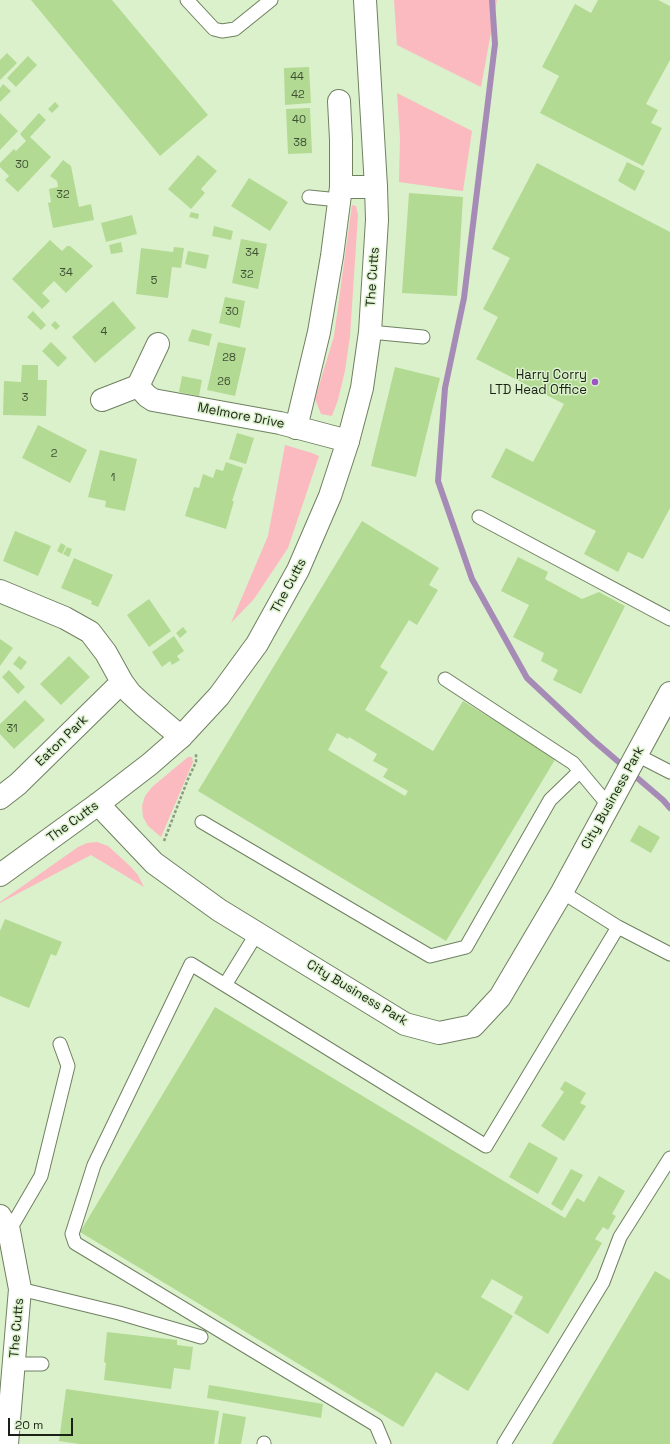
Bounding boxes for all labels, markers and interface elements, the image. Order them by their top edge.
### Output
house number: 44 [290,70,304,84]
house number: 42 [291,88,305,102]
house number: 40 [292,113,306,127]
house number: 38 [293,136,307,150]
house number: 30 [15,158,29,172]
house number: 32 [56,188,70,202]
house number: 34 [245,246,259,260]
street label: The Cutts [363,247,383,307]
house number: 34 [59,266,73,280]
house number: 32 [240,268,254,282]
house number: 5 [151,274,157,288]
house number: 30 [225,305,239,319]
house number: 4 [101,325,107,339]
house number: 28 [222,351,236,365]
place label: Harry Corry LTD Head Office [489,367,587,398]
house number: 26 [217,375,231,389]
marker: Harry Corry LTD Head Office [590,377,600,387]
house number: 3 [22,391,28,405]
street label: Melmore Drive [196,400,286,432]
house number: 2 [51,447,57,461]
house number: 1 [111,471,115,485]
street label: The Cutts [268,556,310,616]
street label: Eaton Park [33,712,91,770]
house number: 31 [6,722,18,736]
street label: City Business Park [578,744,648,852]
street label: The Cutts [44,798,102,846]
street label: City Business Park [304,957,410,1029]
street label: The Cutts [7,1297,27,1359]
scale bar [10,1410,75,1436]
text: 20 m [15,1417,43,1433]

